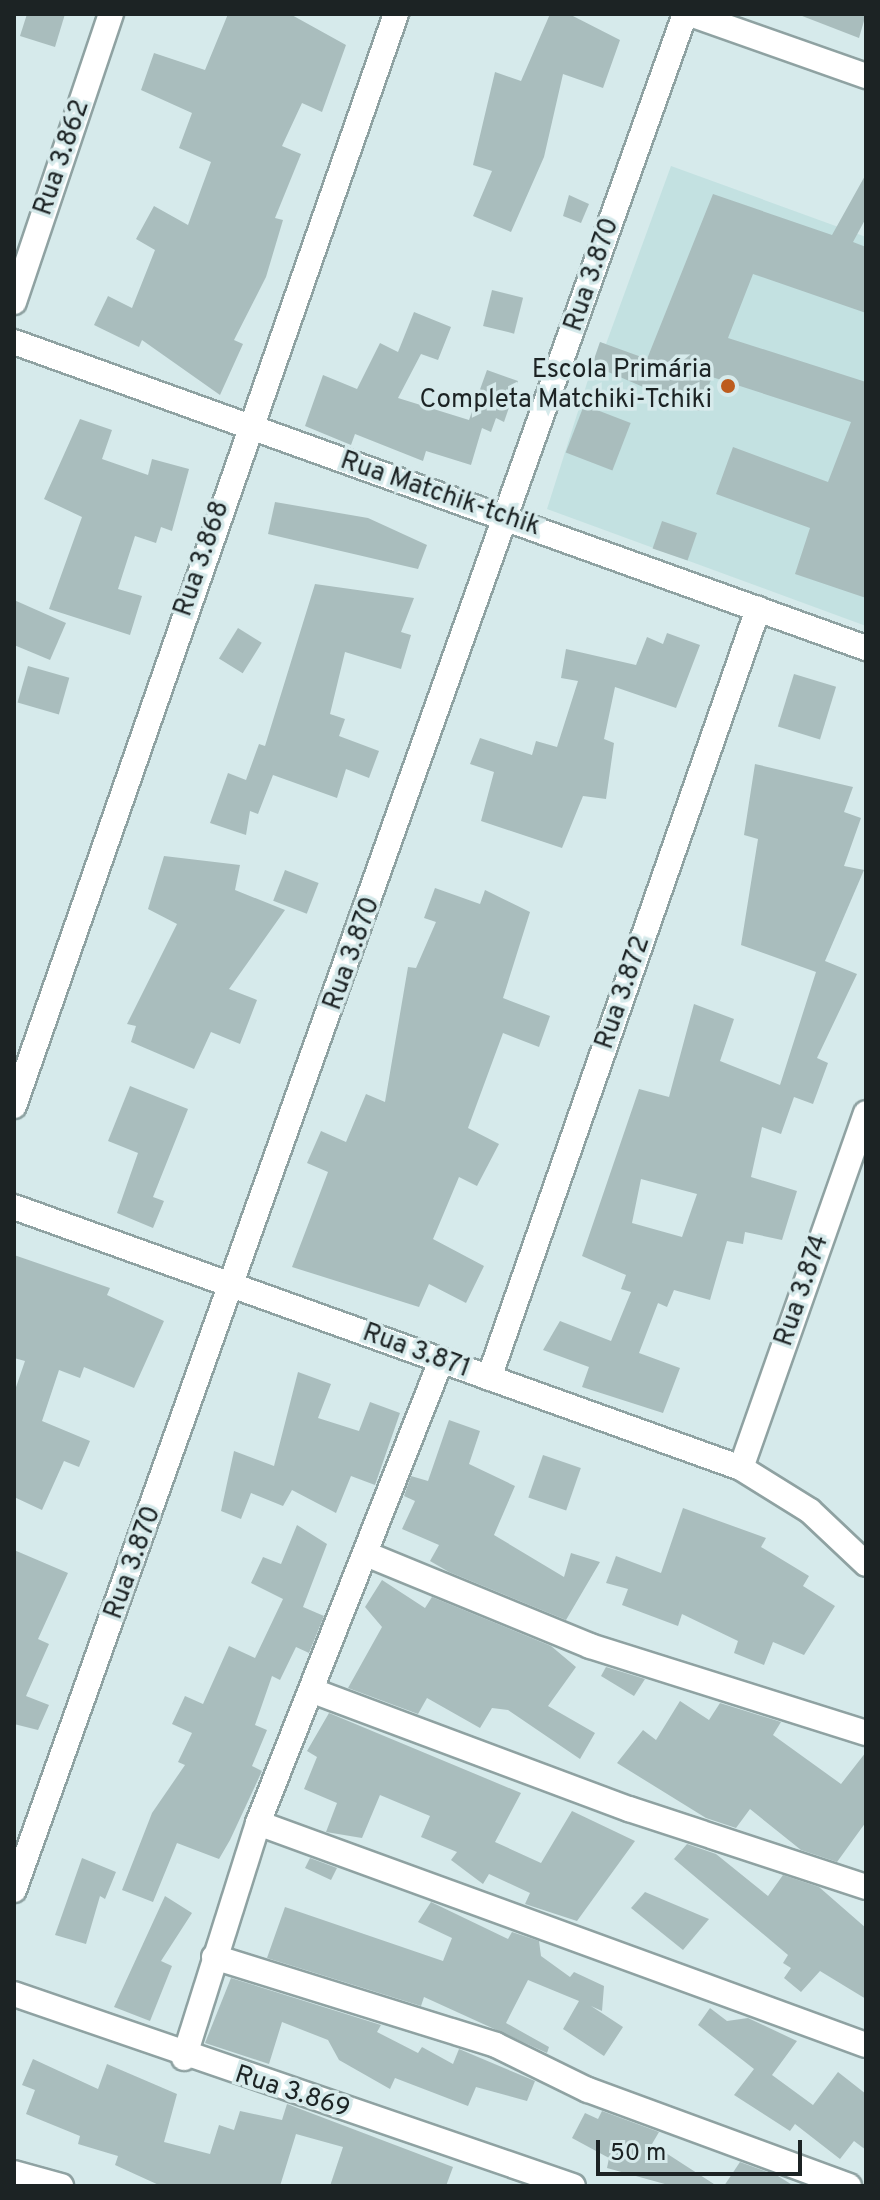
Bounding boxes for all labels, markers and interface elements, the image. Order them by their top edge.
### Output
street label: Rua 3.862 [29,96,97,220]
street label: Rua 3.870 [559,214,627,336]
place label: Escola Primária Completa Matchiki-Tchiki [420,355,712,416]
marker: Escola Primária Completa Matchiki-Tchiki [719,377,737,395]
street label: Rua Matchik-tchik [336,446,544,544]
street label: Rua 3.868 [169,497,237,621]
street label: Rua 3.870 [318,893,388,1015]
street label: Rua 3.872 [590,932,658,1054]
street label: Rua 3.874 [769,1231,837,1351]
street label: Rua 3.871 [358,1318,474,1386]
street label: Rua 3.870 [99,1502,169,1624]
street label: Rua 3.869 [231,2060,353,2126]
scale bar [600,2124,806,2174]
text: 50 m [610,2139,666,2169]

